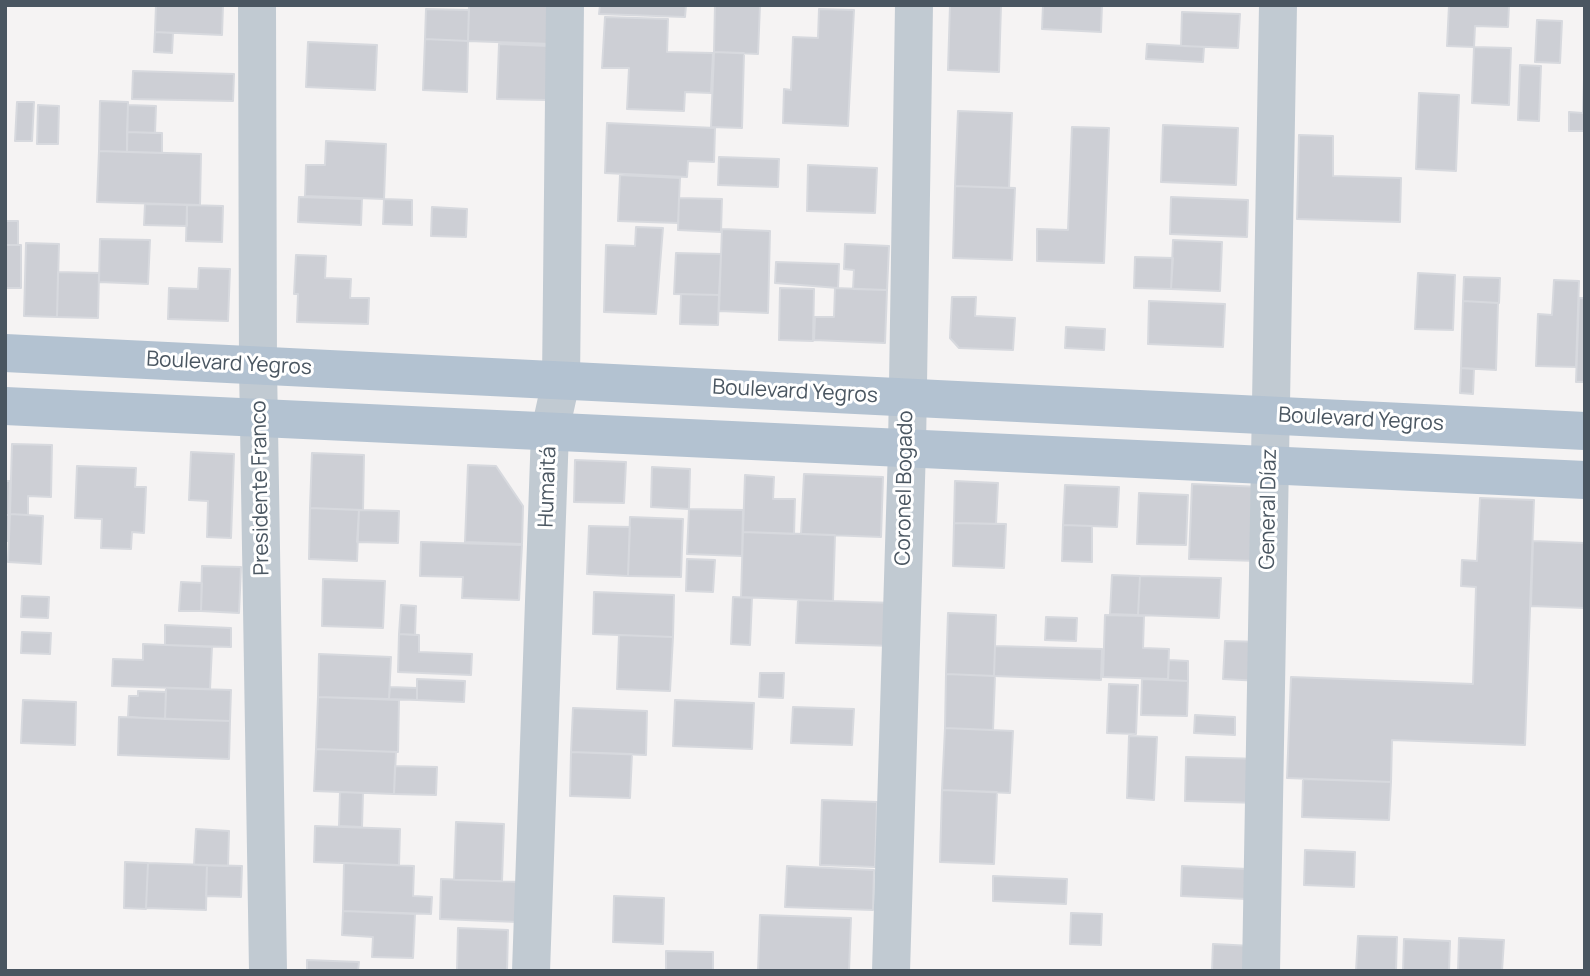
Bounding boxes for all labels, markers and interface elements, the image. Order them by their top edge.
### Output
street label: Boulevard Yegros [146,347,312,381]
street label: Boulevard Yegros [712,375,878,409]
street label: Presidente Franco [247,400,275,576]
street label: Boulevard Yegros [1278,403,1444,437]
street label: Coronel Bogado [891,410,919,566]
street label: Humaitá [534,446,562,528]
street label: General Díaz [1255,448,1283,570]

